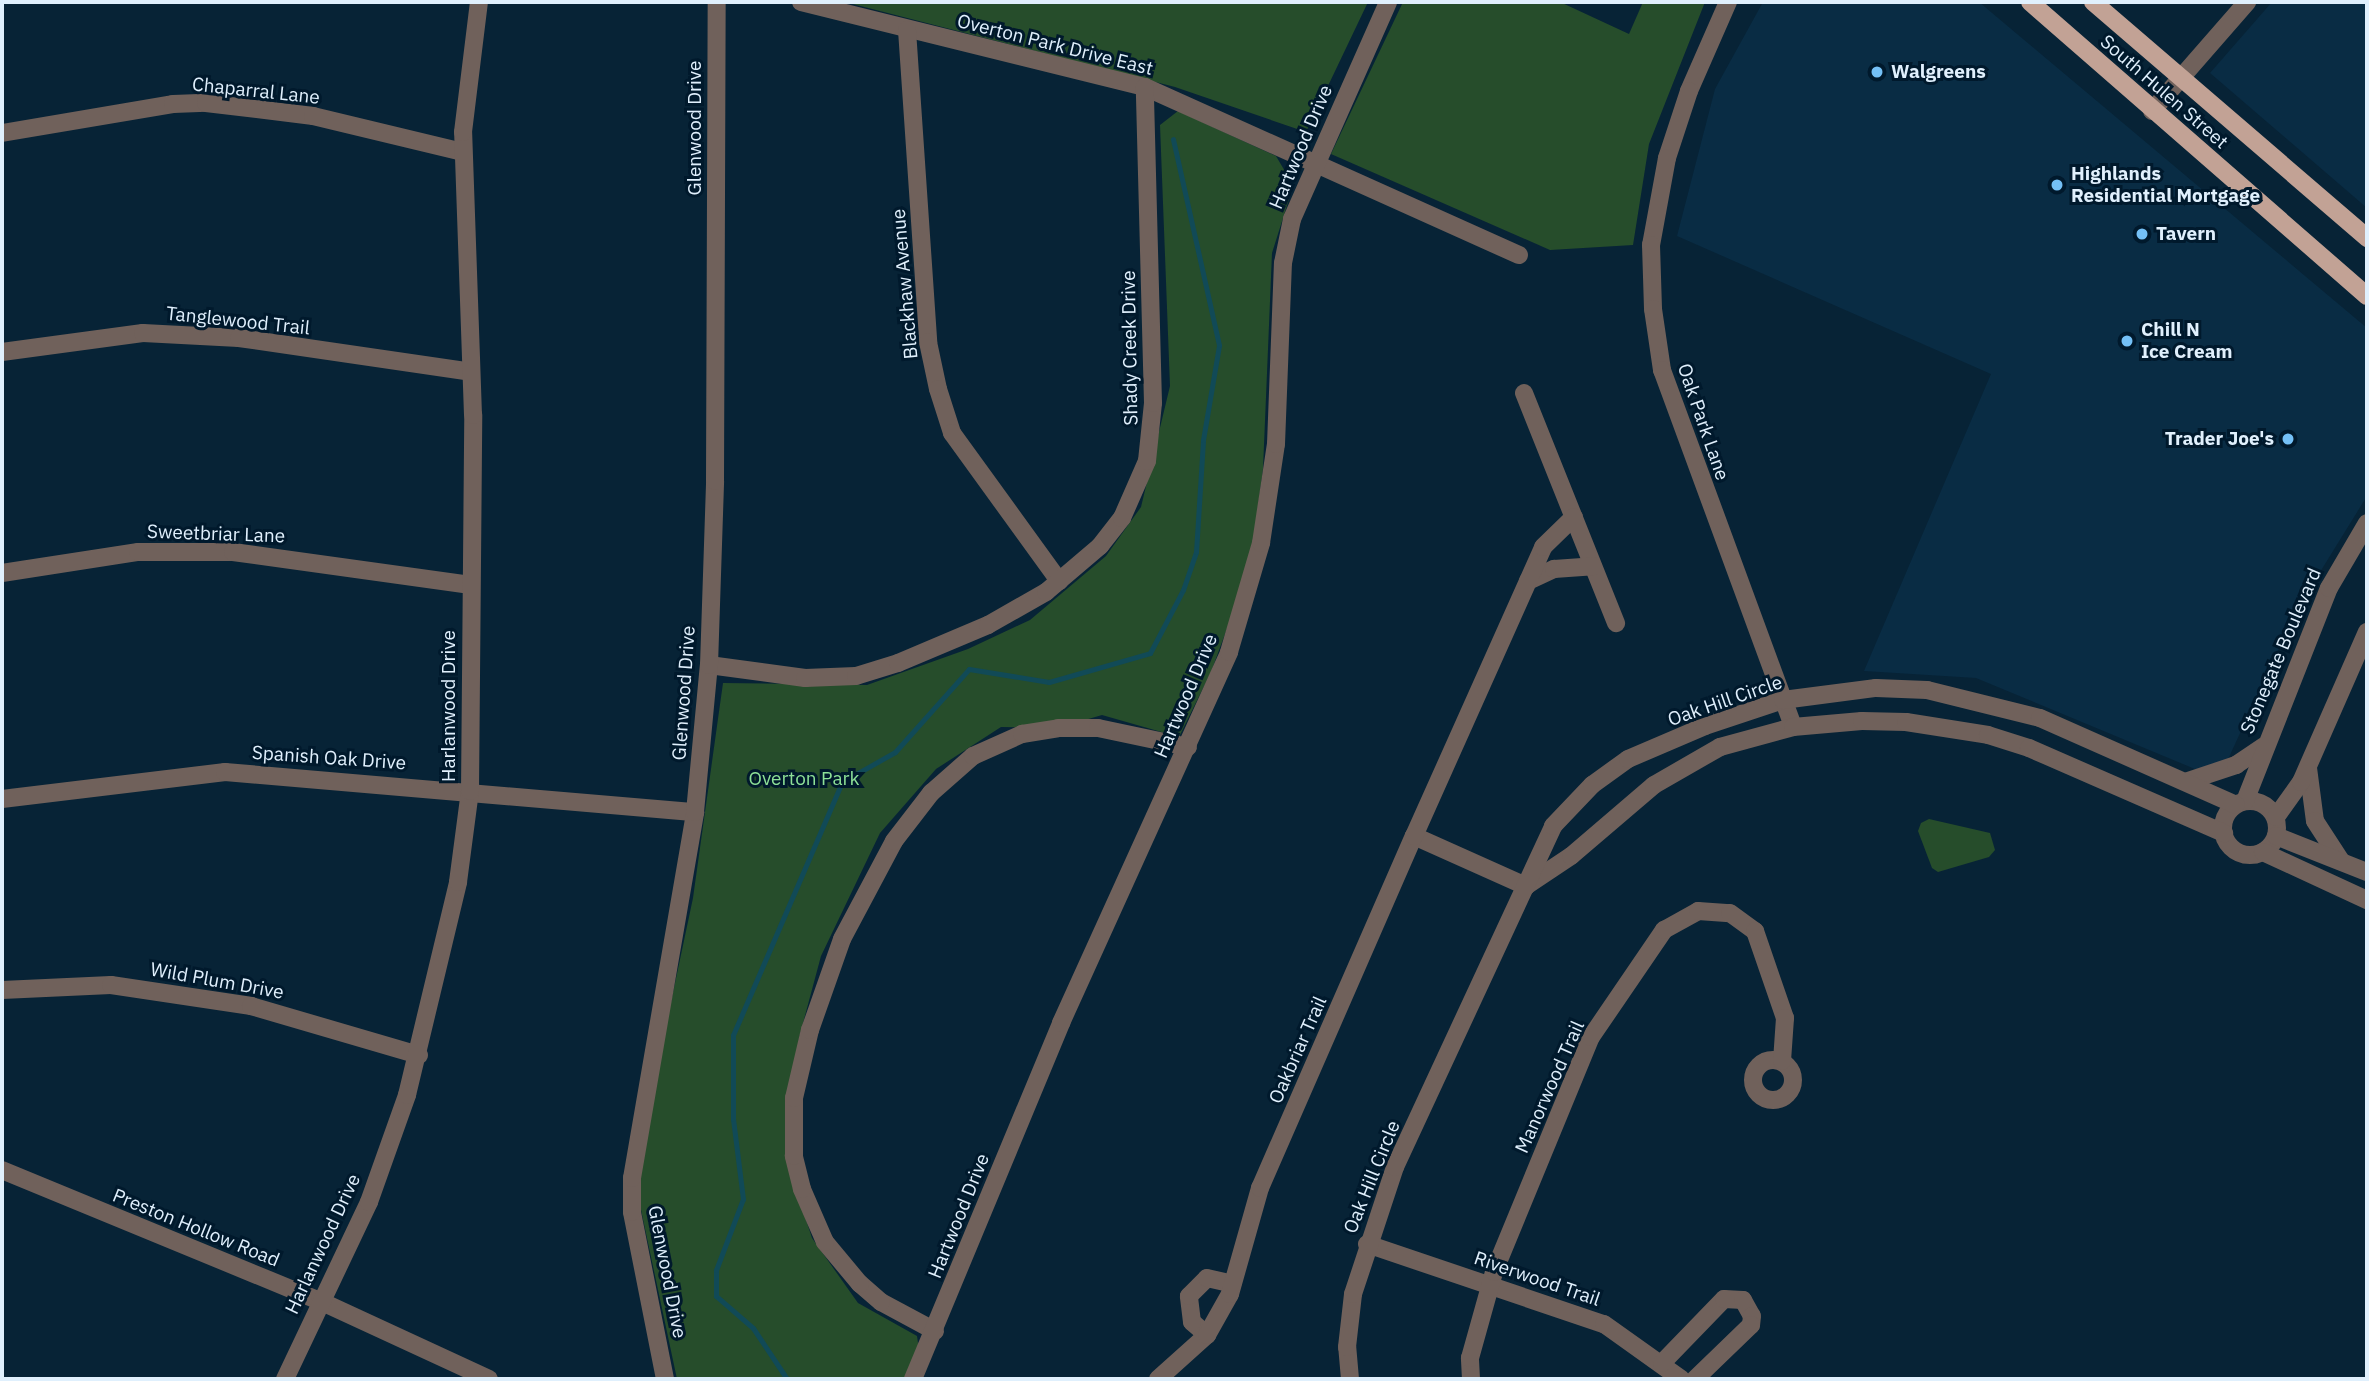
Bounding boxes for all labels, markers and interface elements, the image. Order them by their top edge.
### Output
street label: Overton Park Drive East [955,10,1155,80]
street label: South Hulen Street [2096,30,2232,154]
street label: Glenwood Drive [684,61,706,195]
place label: Walgreens [1891,61,1986,83]
marker: Walgreens [1869,64,1885,80]
street label: Chaparral Lane [191,73,321,109]
street label: Hartwood Drive [1265,81,1337,213]
place label: Highlands Residential Mortgage [2071,163,2260,207]
marker: Highlands Residential Mortgage [2049,177,2065,193]
street label: Blackhaw Avenue [887,208,923,360]
place label: Tavern [2156,223,2216,245]
marker: Tavern [2134,226,2150,242]
street label: Shady Creek Drive [1117,270,1143,426]
street label: Tanglewood Trail [165,302,311,340]
place label: Chill N Ice Cream [2141,319,2232,363]
marker: Chill N Ice Cream [2119,333,2135,349]
street label: Oak Park Lane [1672,361,1734,483]
place label: Trader Joe's [2165,428,2274,450]
marker: Trader Joe's [2280,431,2296,447]
street label: Sweetbriar Lane [147,520,285,548]
street label: Stonegate Boulevard [2236,565,2326,737]
street label: Glenwood Drive [668,625,700,761]
street label: Harlanwood Drive [438,630,460,782]
street label: Hartwood Drive [1150,630,1222,762]
street label: Oak Hill Circle [1665,671,1785,731]
street label: Spanish Oak Drive [251,741,407,775]
park label: Overton Park [748,768,860,790]
street label: Wild Plum Drive [149,958,285,1004]
street label: Oakbriar Trail [1264,993,1332,1107]
street label: Manorwood Trail [1511,1017,1589,1157]
street label: Oak Hill Circle [1339,1117,1405,1237]
street label: Hartwood Drive [924,1150,994,1282]
street label: Harlanwood Drive [281,1170,365,1318]
street label: Preston Hollow Road [109,1184,283,1272]
street label: Glenwood Drive [643,1204,691,1340]
street label: Riverwood Trail [1471,1247,1603,1311]

